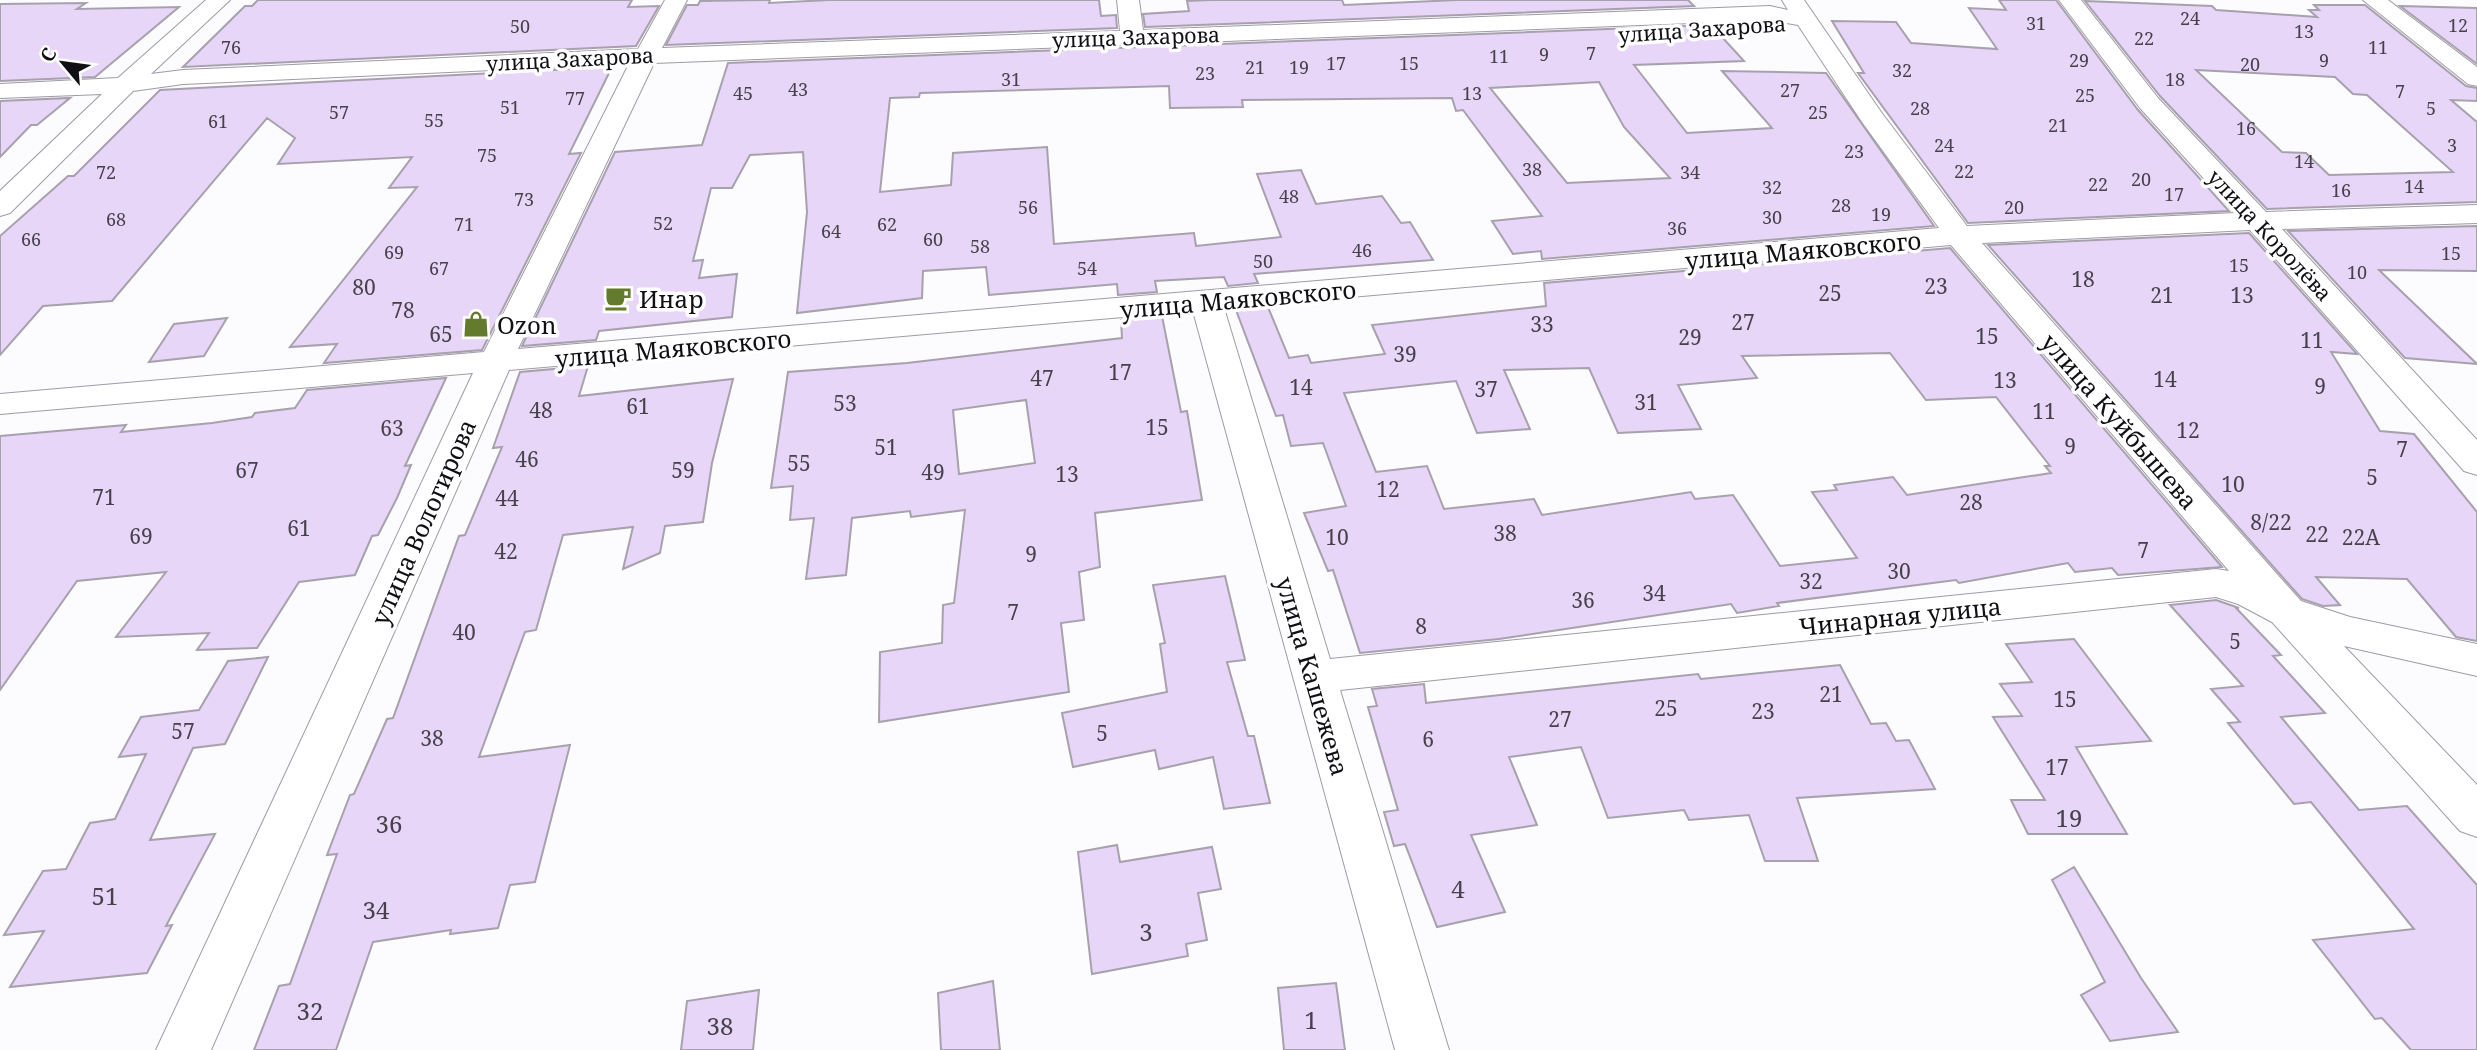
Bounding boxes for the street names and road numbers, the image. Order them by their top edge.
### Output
street label: улица Захарова [1617,9,1787,49]
street label: улица Захарова [1052,20,1220,54]
street label: улица Захарова [485,41,655,77]
street label: улица Королёва [2202,163,2338,307]
street label: улица Маяковского [1683,223,1923,277]
street label: улица Маяковского [1118,272,1358,326]
street label: улица Маяковского [553,321,793,375]
street label: улица Куйбышева [2034,326,2206,516]
street label: улица Вологирова [363,414,483,630]
street label: улица Кашежева [1269,573,1357,779]
street label: Чинарная улица [1797,589,2003,643]

